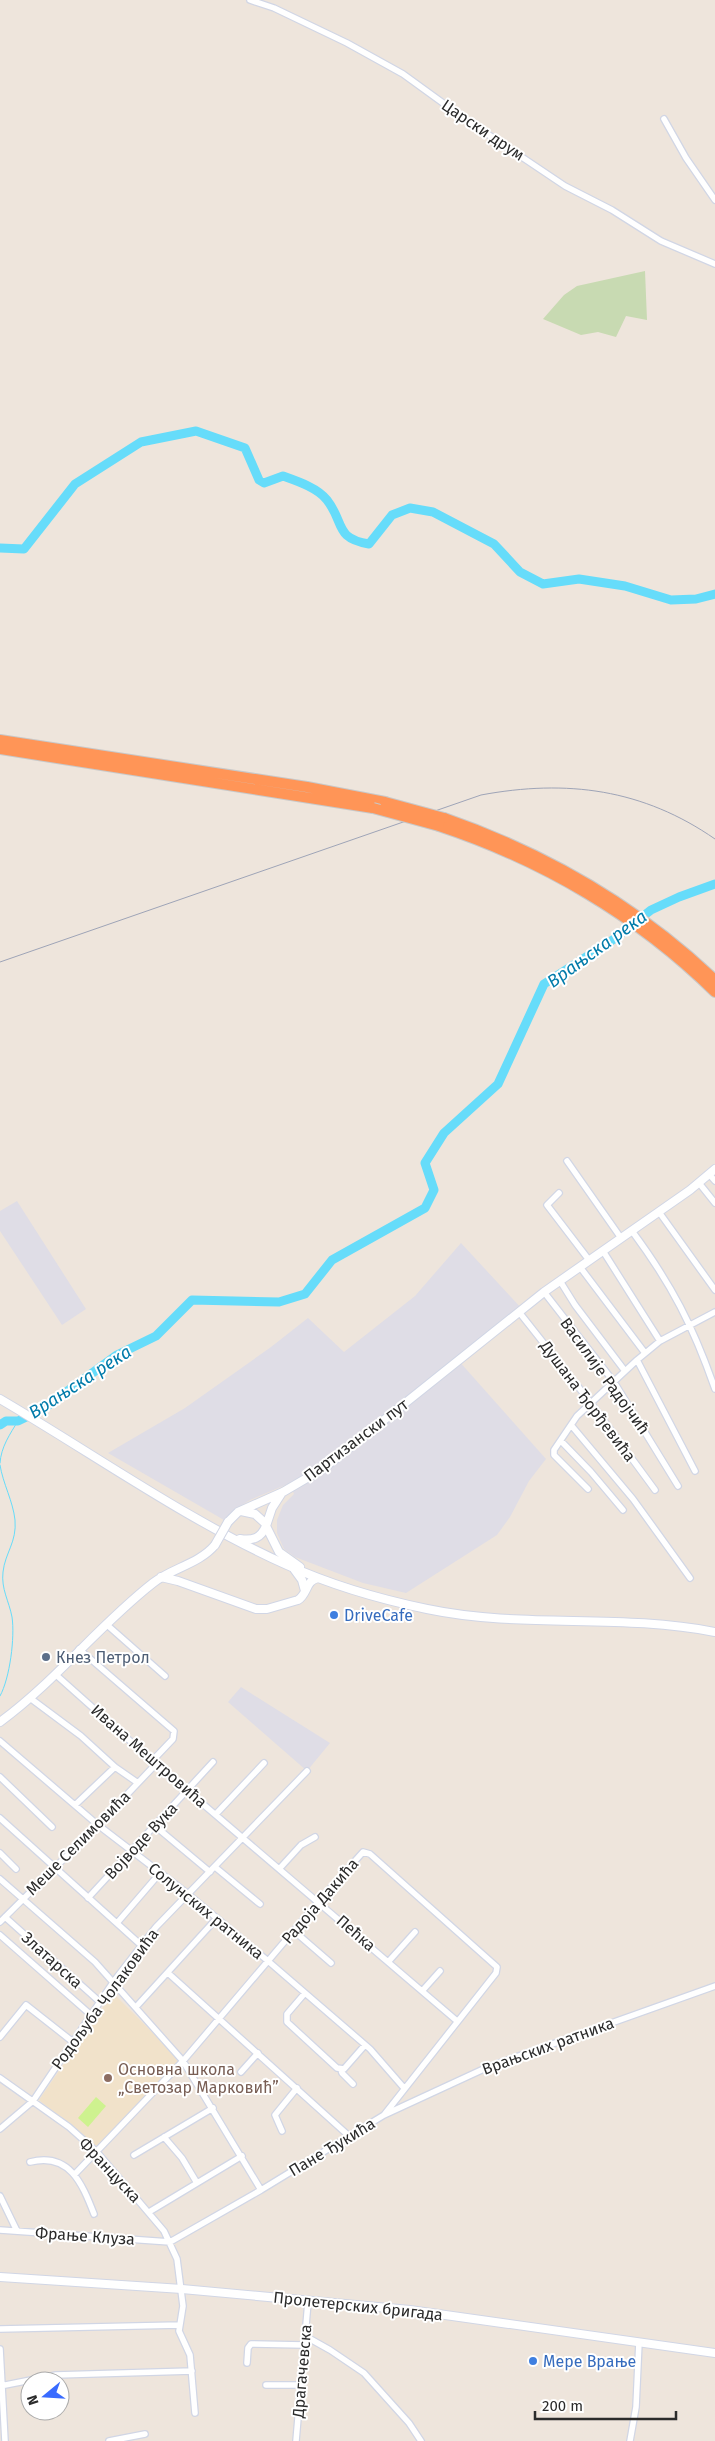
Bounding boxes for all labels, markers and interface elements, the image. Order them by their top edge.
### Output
street label: Царски друм [438,95,528,165]
water label: Врањска река [543,905,651,993]
street label: Василије Радојчић [556,1314,654,1438]
street label: Душана Ђорђевића [536,1336,640,1465]
water label: Врањска река [24,1341,136,1423]
street label: Партизански пут [300,1394,413,1485]
place label: DriveCafe [344,1606,413,1625]
marker: DriveCafe [328,1609,340,1621]
place label: Кнез Петрол [56,1648,150,1667]
marker: Кнез Петрол [40,1651,52,1663]
street label: Ивана Мештровића [87,1700,211,1812]
street label: Меше Селимовића [22,1787,134,1899]
street label: Војводе Вука [101,1799,181,1883]
street label: Радоја Дакића [278,1854,362,1948]
street label: Солунских ратника [145,1859,267,1963]
street label: Пећка [332,1911,380,1955]
street label: Родољуба Чолаковића [47,1925,163,2073]
street label: Златарска [18,1928,86,1992]
street label: Врањских ратника [479,2013,617,2079]
place label: Основна школа „Светозар Марковић” [118,2060,279,2097]
marker: Основна школа „Светозар Марковић” [102,2072,114,2084]
street label: Пане Ђукића [285,2114,379,2180]
street label: Француска [75,2133,145,2207]
street label: Фрање Клуза [34,2223,136,2249]
street label: Пролетерских бригада [272,2288,444,2324]
street label: Драгачевска [288,2324,316,2419]
place label: Мере Врање [543,2352,636,2371]
marker: Мере Врање [527,2355,539,2367]
north arrow [20,2371,70,2421]
scale bar [535,2388,676,2420]
text: N [24,2393,43,2407]
text: 200 m [542,2397,583,2415]

